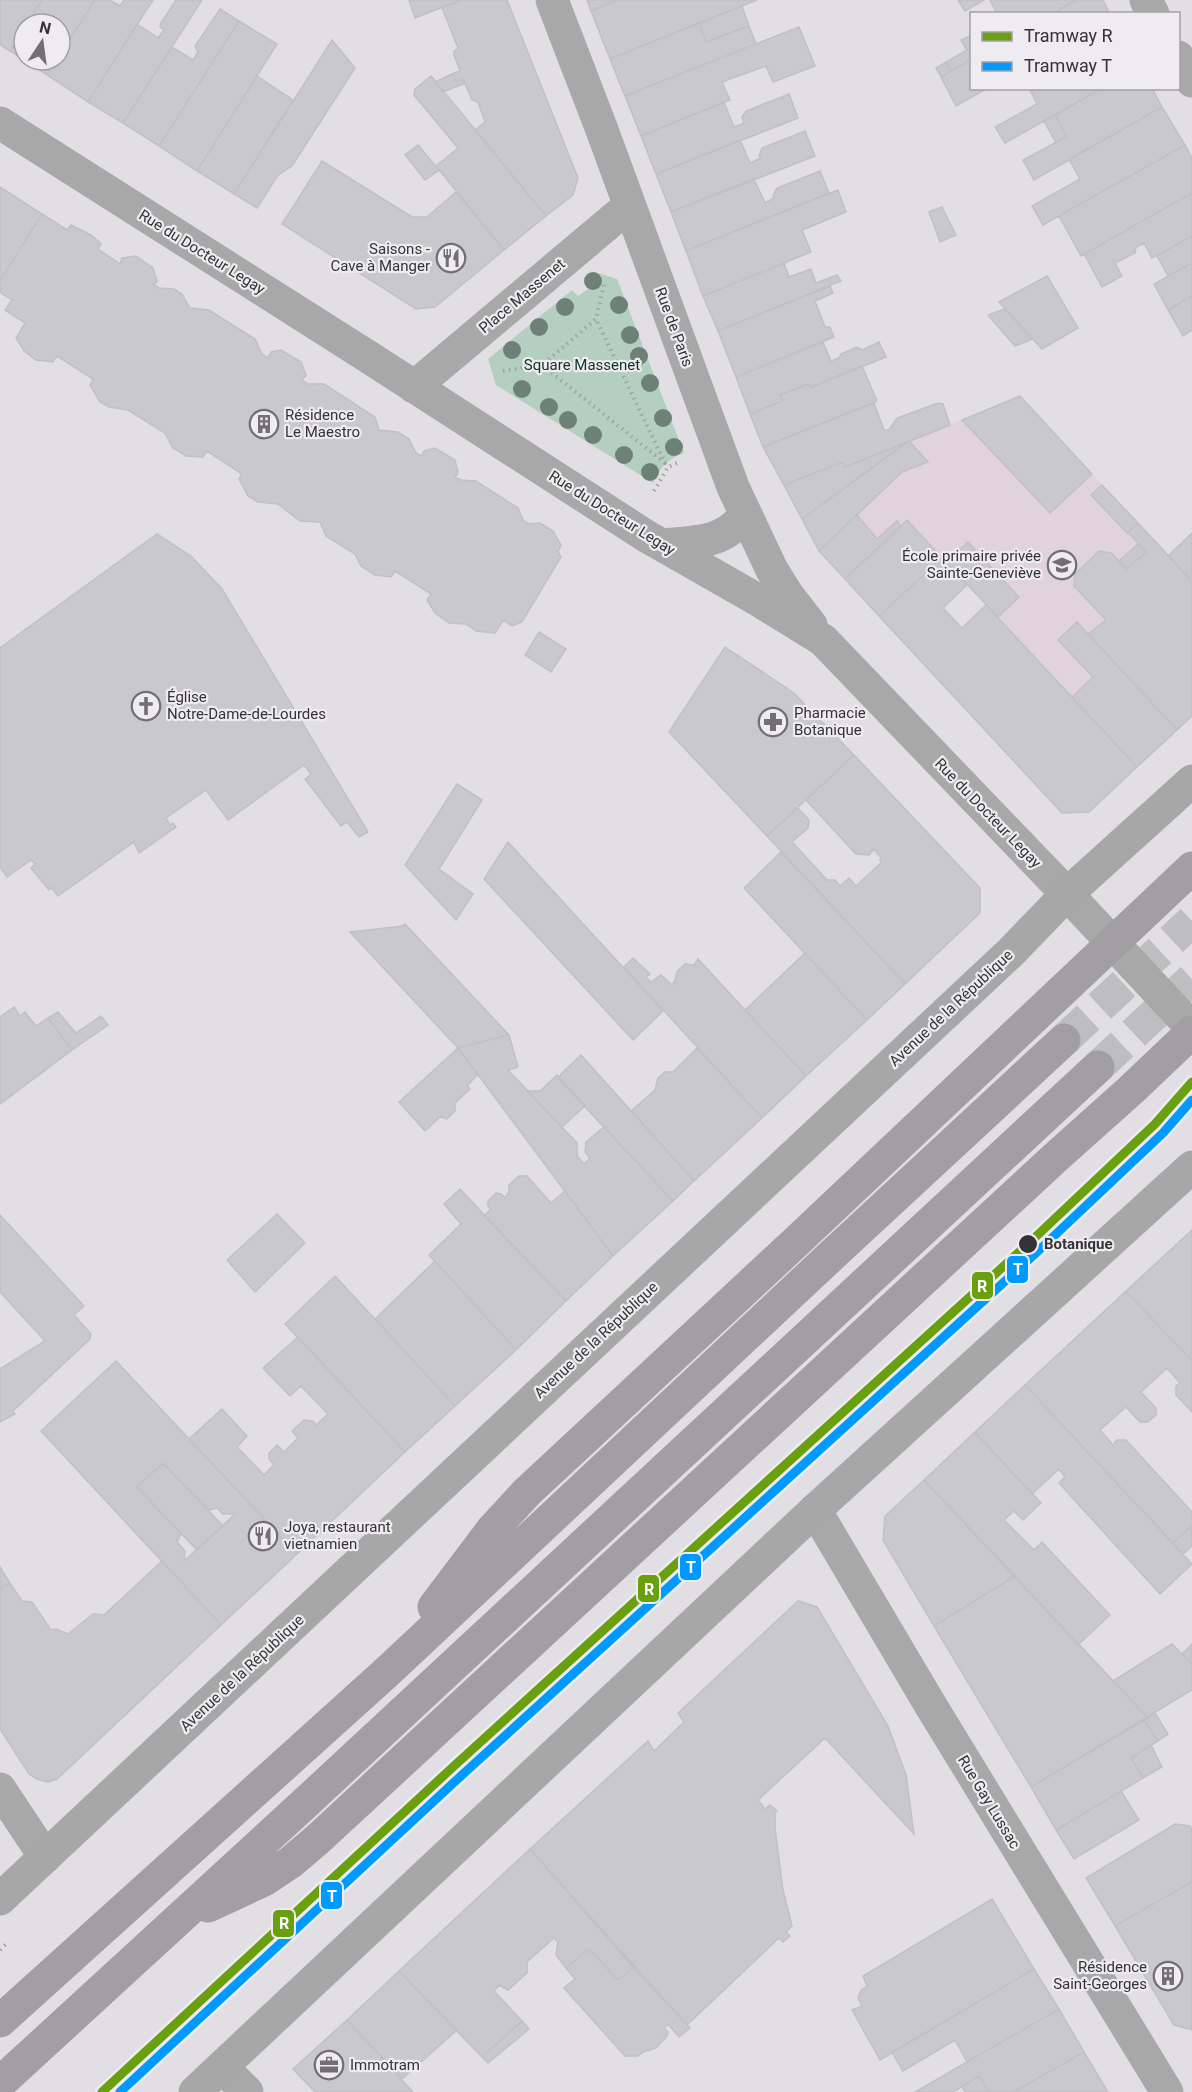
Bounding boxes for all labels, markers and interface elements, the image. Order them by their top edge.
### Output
north arrow [12,12,72,72]
legend [970,12,1180,90]
text: N [38,17,53,38]
text: Tramway R [1024,25,1113,46]
text: Tramway T [1024,55,1112,76]
street label: Rue du Docteur Legay [136,206,268,298]
place label: Saisons - Cave à Manger [330,240,430,275]
restaurant icon: Saisons - Cave à Manger [435,242,467,274]
street label: Place Massenet [475,255,569,337]
street label: Rue de Paris [651,285,697,369]
park label: Square Massenet [524,356,640,374]
place label: Résidence Le Maestro [285,406,360,441]
building icon: Résidence Le Maestro [248,408,280,440]
street label: Rue du Docteur Legay [546,467,678,559]
place label: École primaire privée Sainte-Geneviève [902,547,1041,582]
school or university icon: École primaire privée Sainte-Geneviève [1046,549,1078,581]
place label: Église Notre-Dame-de-Lourdes [167,688,326,723]
church icon: Église Notre-Dame-de-Lourdes [130,690,162,722]
place label: Pharmacie Botanique [794,704,866,739]
pharmacy icon: Pharmacie Botanique [757,706,789,738]
street label: Rue du Docteur Legay [931,754,1045,872]
street label: Avenue de la République [885,946,1017,1070]
marker: Botanique [1017,1233,1039,1255]
place label: Botanique [1044,1235,1112,1253]
line badge: T [1006,1255,1029,1284]
text: T [1013,1260,1023,1279]
line badge: R [971,1271,994,1300]
text: R [977,1277,987,1296]
street label: Avenue de la République [530,1278,662,1402]
place label: Joya, restaurant vietnamien [284,1518,391,1553]
restaurant icon: Joya, restaurant vietnamien [247,1520,279,1552]
line badge: T [679,1553,702,1581]
text: T [686,1558,696,1577]
line badge: R [637,1574,660,1603]
text: R [644,1580,654,1599]
street label: Avenue de la République [176,1611,308,1735]
street label: Rue Gay Lussac [954,1752,1024,1852]
line badge: T [320,1881,343,1910]
text: T [327,1887,337,1906]
line badge: R [272,1909,295,1938]
text: R [279,1914,289,1933]
place label: Résidence Saint-Georges [1053,1958,1147,1993]
building icon: Résidence Saint-Georges [1152,1960,1184,1992]
office icon: Immotram [313,2049,345,2081]
place label: Immotram [350,2056,420,2074]

